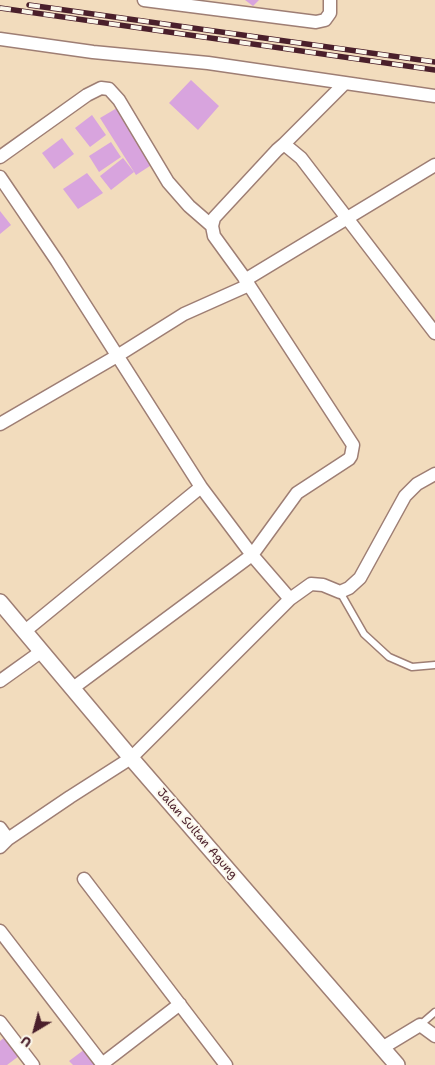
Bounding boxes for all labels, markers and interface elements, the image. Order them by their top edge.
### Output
street label: Jalan Sultan Agung [154,786,240,882]
north arrow [10,1005,60,1055]
text: U [17,1032,35,1052]

